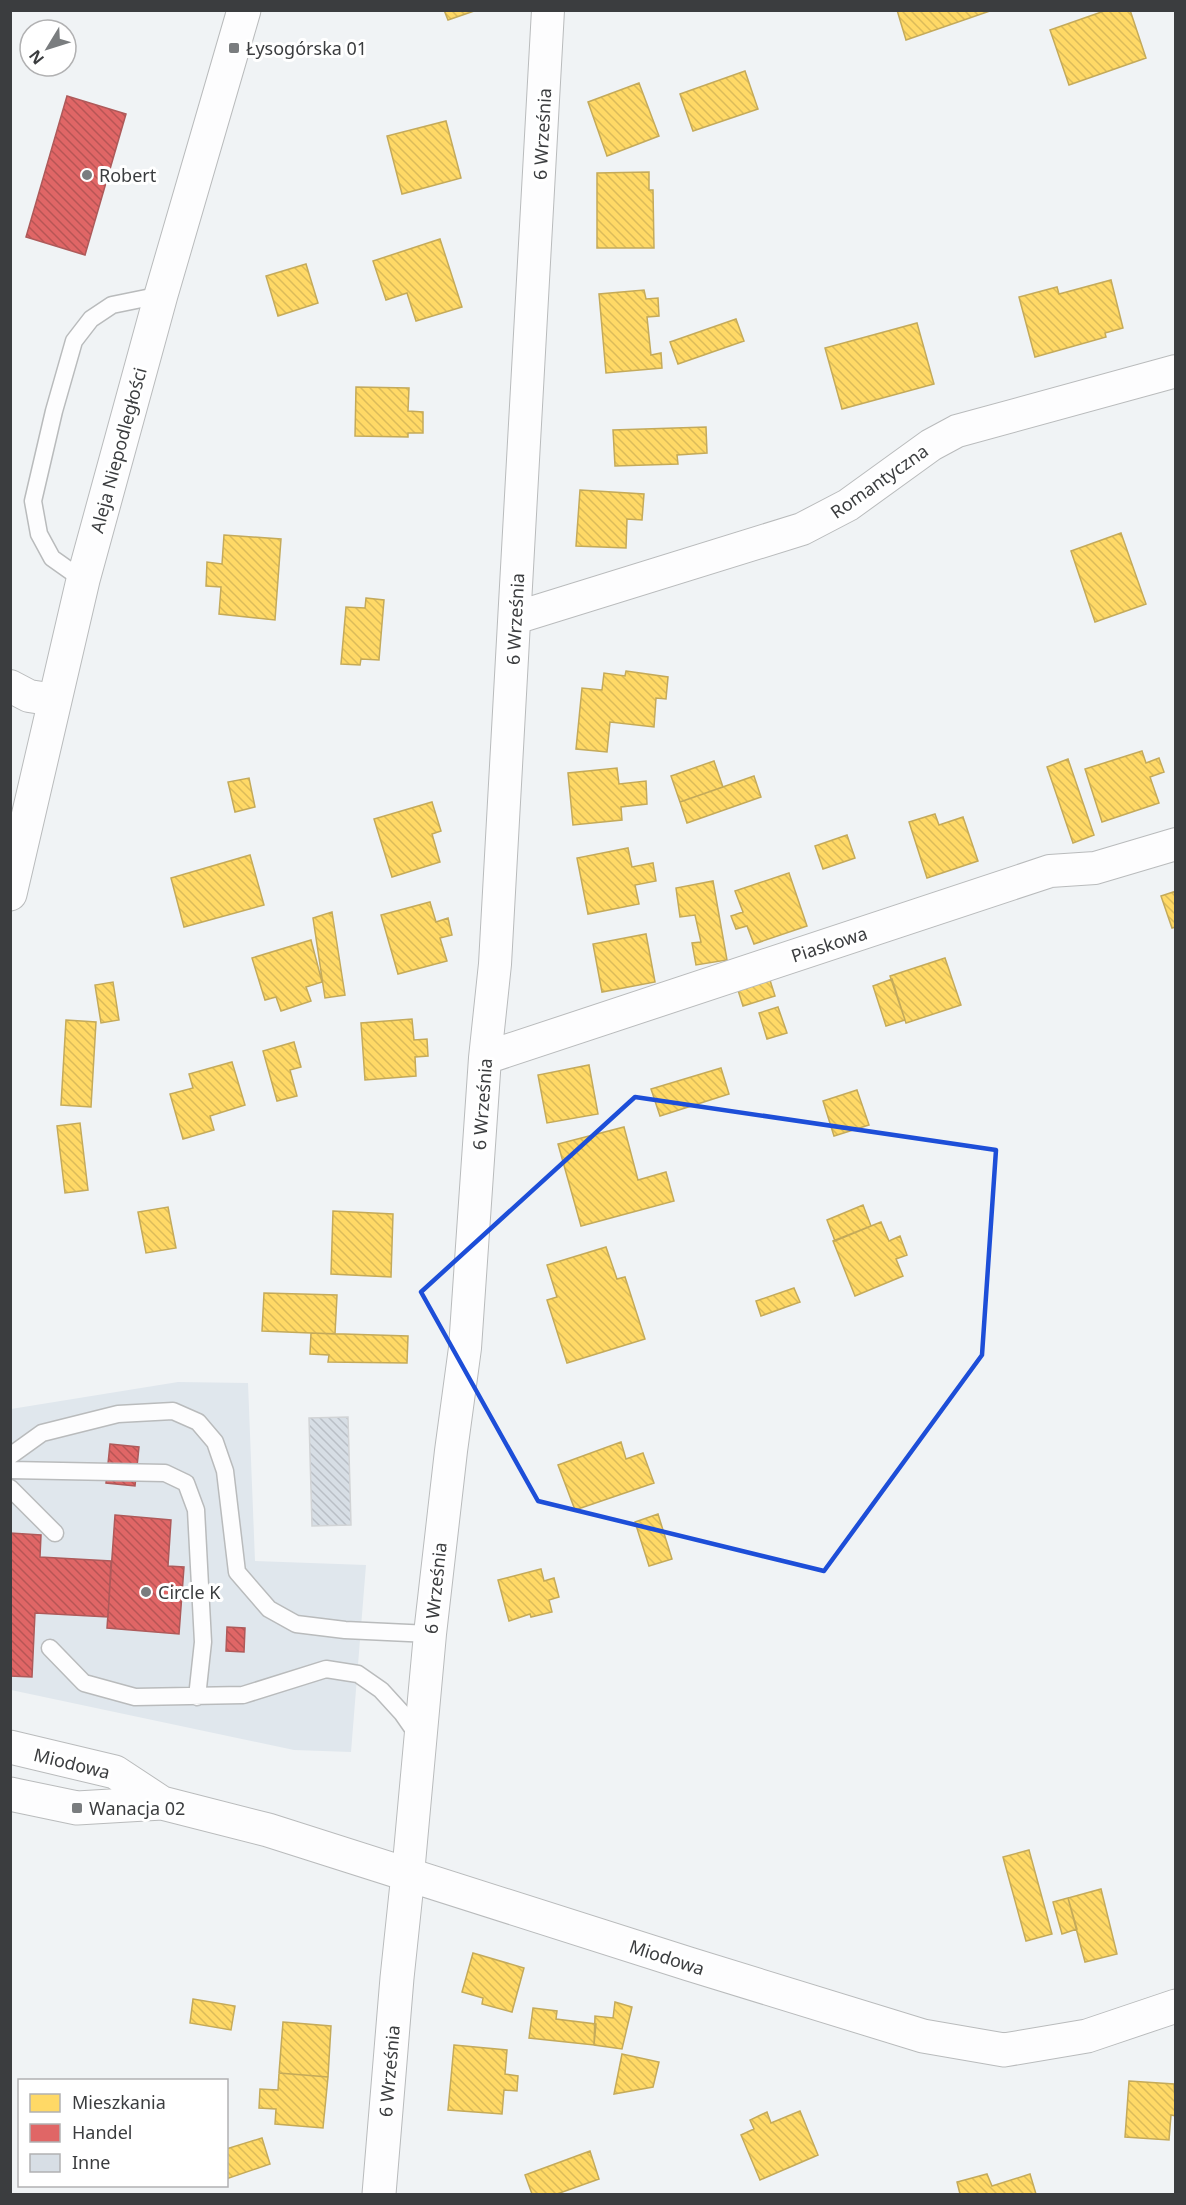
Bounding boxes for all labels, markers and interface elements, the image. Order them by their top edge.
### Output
north arrow [18,18,78,78]
place label: Łysogórska 01 [246,36,367,60]
marker: Łysogórska 01 [227,41,241,55]
text: N [24,45,49,69]
street label: 6 Września [528,87,556,181]
place label: Robert [99,163,157,187]
marker: Robert [80,168,94,182]
street label: Aleja Niepodległości [84,365,152,535]
street label: Romantyczna [825,438,933,524]
street label: 6 Września [501,572,529,666]
street label: Piaskowa [788,920,870,968]
street label: 6 Września [467,1057,497,1151]
street label: 6 Września [418,1541,452,1635]
place label: Circle K [158,1580,221,1604]
marker: Circle K [139,1585,153,1599]
street label: Miodowa [31,1742,113,1784]
place label: Wanacja 02 [89,1796,185,1820]
marker: Wanacja 02 [70,1801,84,1815]
street label: Miodowa [626,1934,708,1980]
street label: 6 Września [373,2024,405,2118]
legend [18,2079,228,2187]
text: Mieszkania [72,2090,166,2114]
text: Handel [72,2120,132,2144]
text: Inne [72,2150,111,2174]

